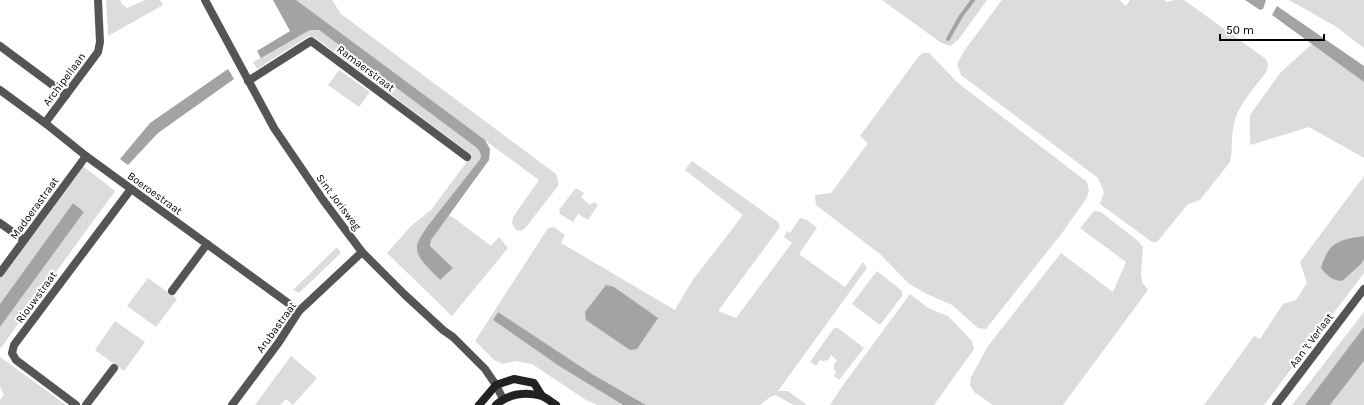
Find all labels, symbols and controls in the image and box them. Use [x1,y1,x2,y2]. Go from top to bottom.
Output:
scale bar [1220,16,1324,42]
text: 50 m [1226,23,1254,37]
street label: Ramaerstraat [334,42,397,94]
street label: Archipellaan [40,50,89,108]
street label: Boeroestraat [125,169,185,218]
street label: Sint Jorisweg [313,172,364,233]
street label: Madoerastraat [7,175,61,242]
street label: Riouwstraat [13,269,60,326]
street label: Arubastraat [254,299,299,355]
street label: Aan 't Verlaat [1287,311,1336,370]

